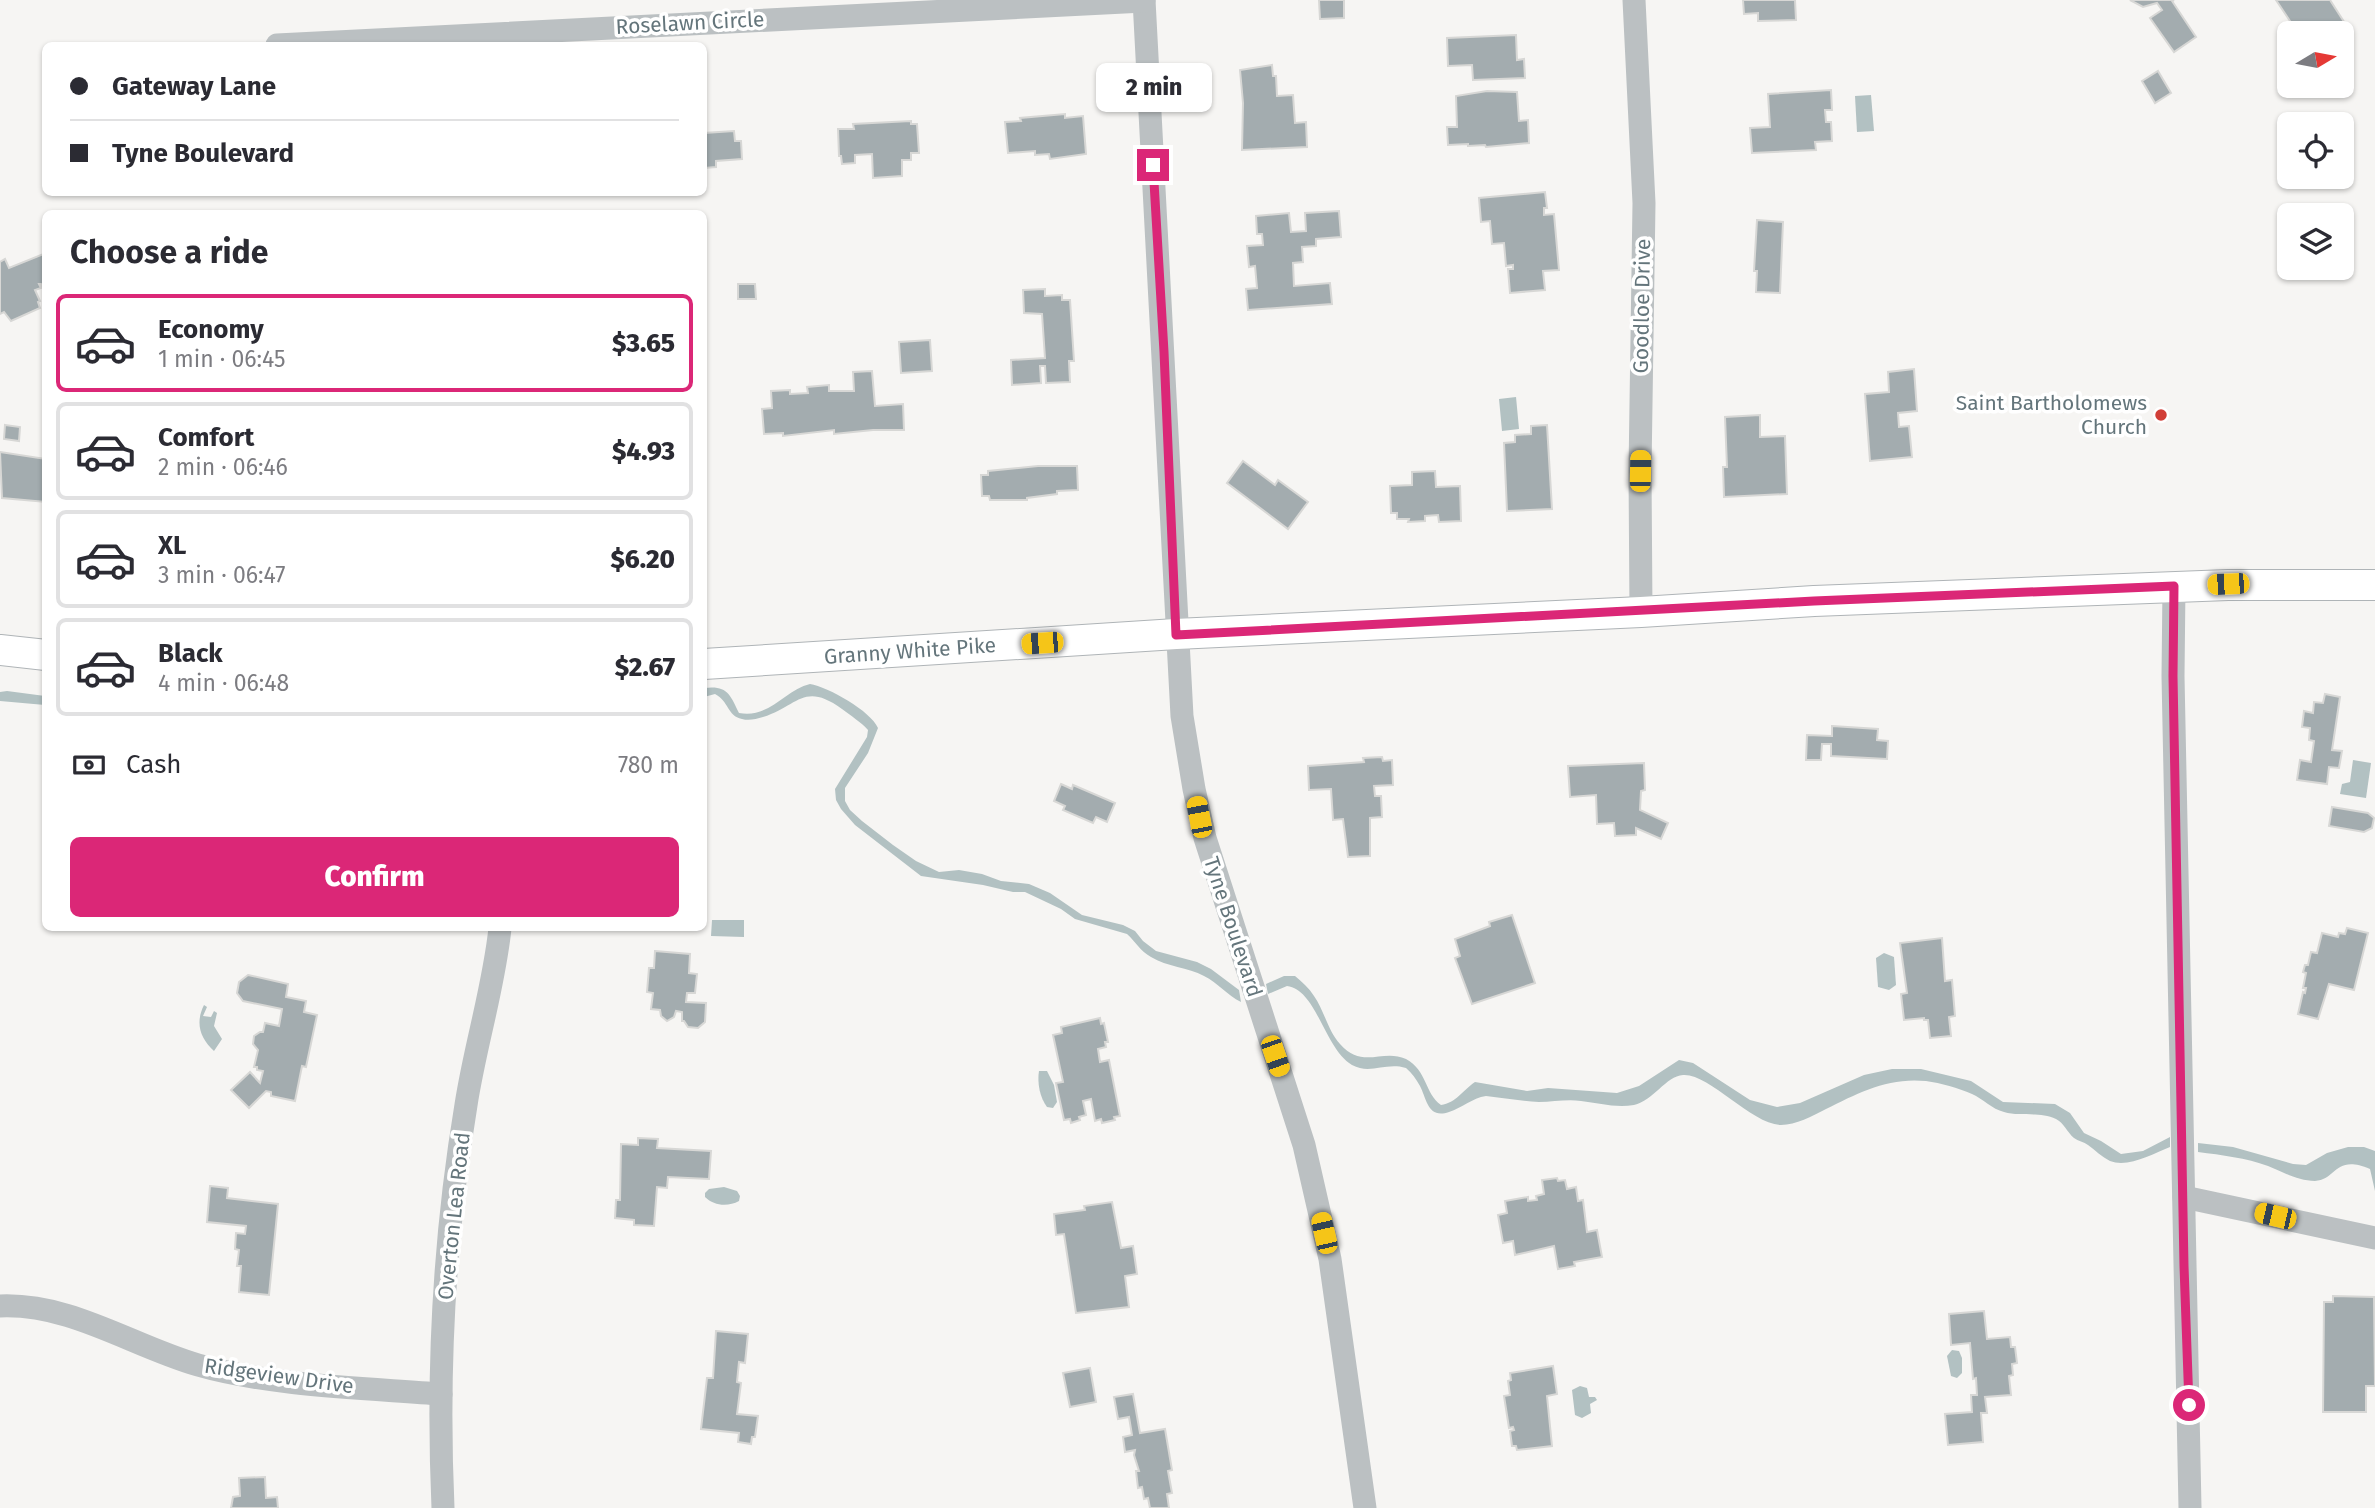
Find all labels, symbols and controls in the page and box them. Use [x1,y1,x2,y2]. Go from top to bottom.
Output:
street label: Roselawn Circle [615,6,765,40]
north arrow [2277,21,2354,98]
map controls [2277,21,2354,280]
callout: 2 min [1095,64,1211,113]
text: Gateway Lane [112,71,276,102]
text: 2 min [1126,73,1182,101]
button: locate [2277,112,2354,189]
text: Tyne Boulevard [112,138,294,169]
route end [1137,149,1169,181]
button: layers [2277,203,2354,280]
text: Choose a ride [70,233,268,271]
street label: Goodloe Drive [1628,238,1656,374]
icon: car [74,312,137,375]
text: Economy [158,314,264,345]
text: $3.65 [612,328,675,359]
text: 1 min · 06:45 [158,345,285,373]
place label: Saint Bartholomews Church [1956,390,2147,440]
marker: Saint Bartholomews Church [2153,407,2169,423]
icon: car [74,420,137,483]
text: Comfort [158,422,254,453]
text: $4.93 [612,436,675,467]
car [1630,450,1651,492]
text: 2 min · 06:46 [158,453,288,481]
icon: car [74,528,137,591]
text: XL [158,530,186,561]
text: $6.20 [610,544,675,575]
text: 3 min · 06:47 [158,561,285,589]
car [2207,573,2250,595]
car [1021,631,1064,655]
street label: Granny White Pike [823,632,997,670]
icon: car [74,636,137,699]
text: Black [158,638,223,669]
text: $2.67 [615,652,675,683]
text: 4 min · 06:48 [158,669,289,697]
icon: cash [70,746,108,784]
text: Cash [126,749,182,780]
text: 780 m [618,751,679,779]
car [1185,794,1214,840]
button: Confirm [70,837,679,917]
street label: Tyne Boulevard [1198,854,1268,1000]
car [1259,1033,1292,1079]
street label: Overton Lea Road [432,1131,476,1301]
car [2253,1201,2298,1231]
car [1310,1210,1339,1256]
street label: Ridgeview Drive [203,1353,355,1399]
route start [2173,1389,2205,1421]

